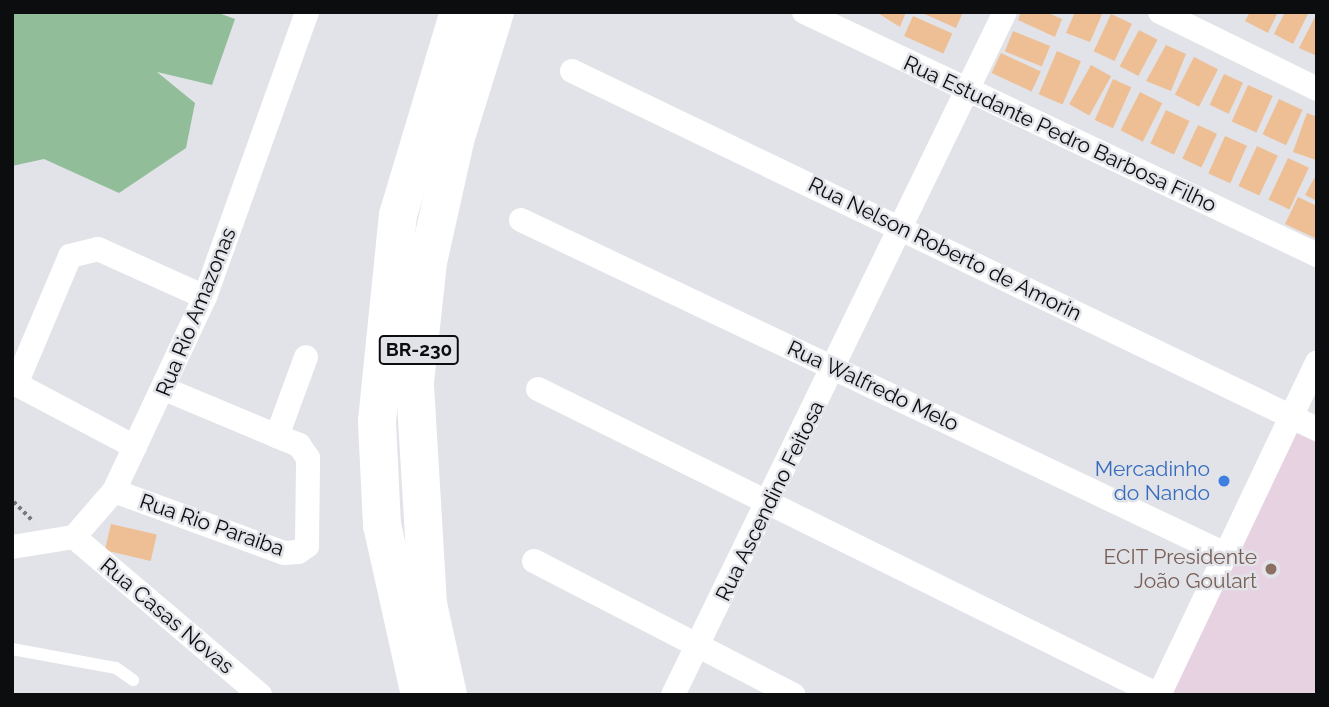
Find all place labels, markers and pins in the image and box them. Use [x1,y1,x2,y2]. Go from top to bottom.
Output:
place label: Mercadinho do Nando [1095,456,1210,506]
marker: Mercadinho do Nando [1216,473,1232,489]
place label: ECIT Presidente João Goulart [1103,544,1257,594]
marker: ECIT Presidente João Goulart [1263,561,1279,577]

